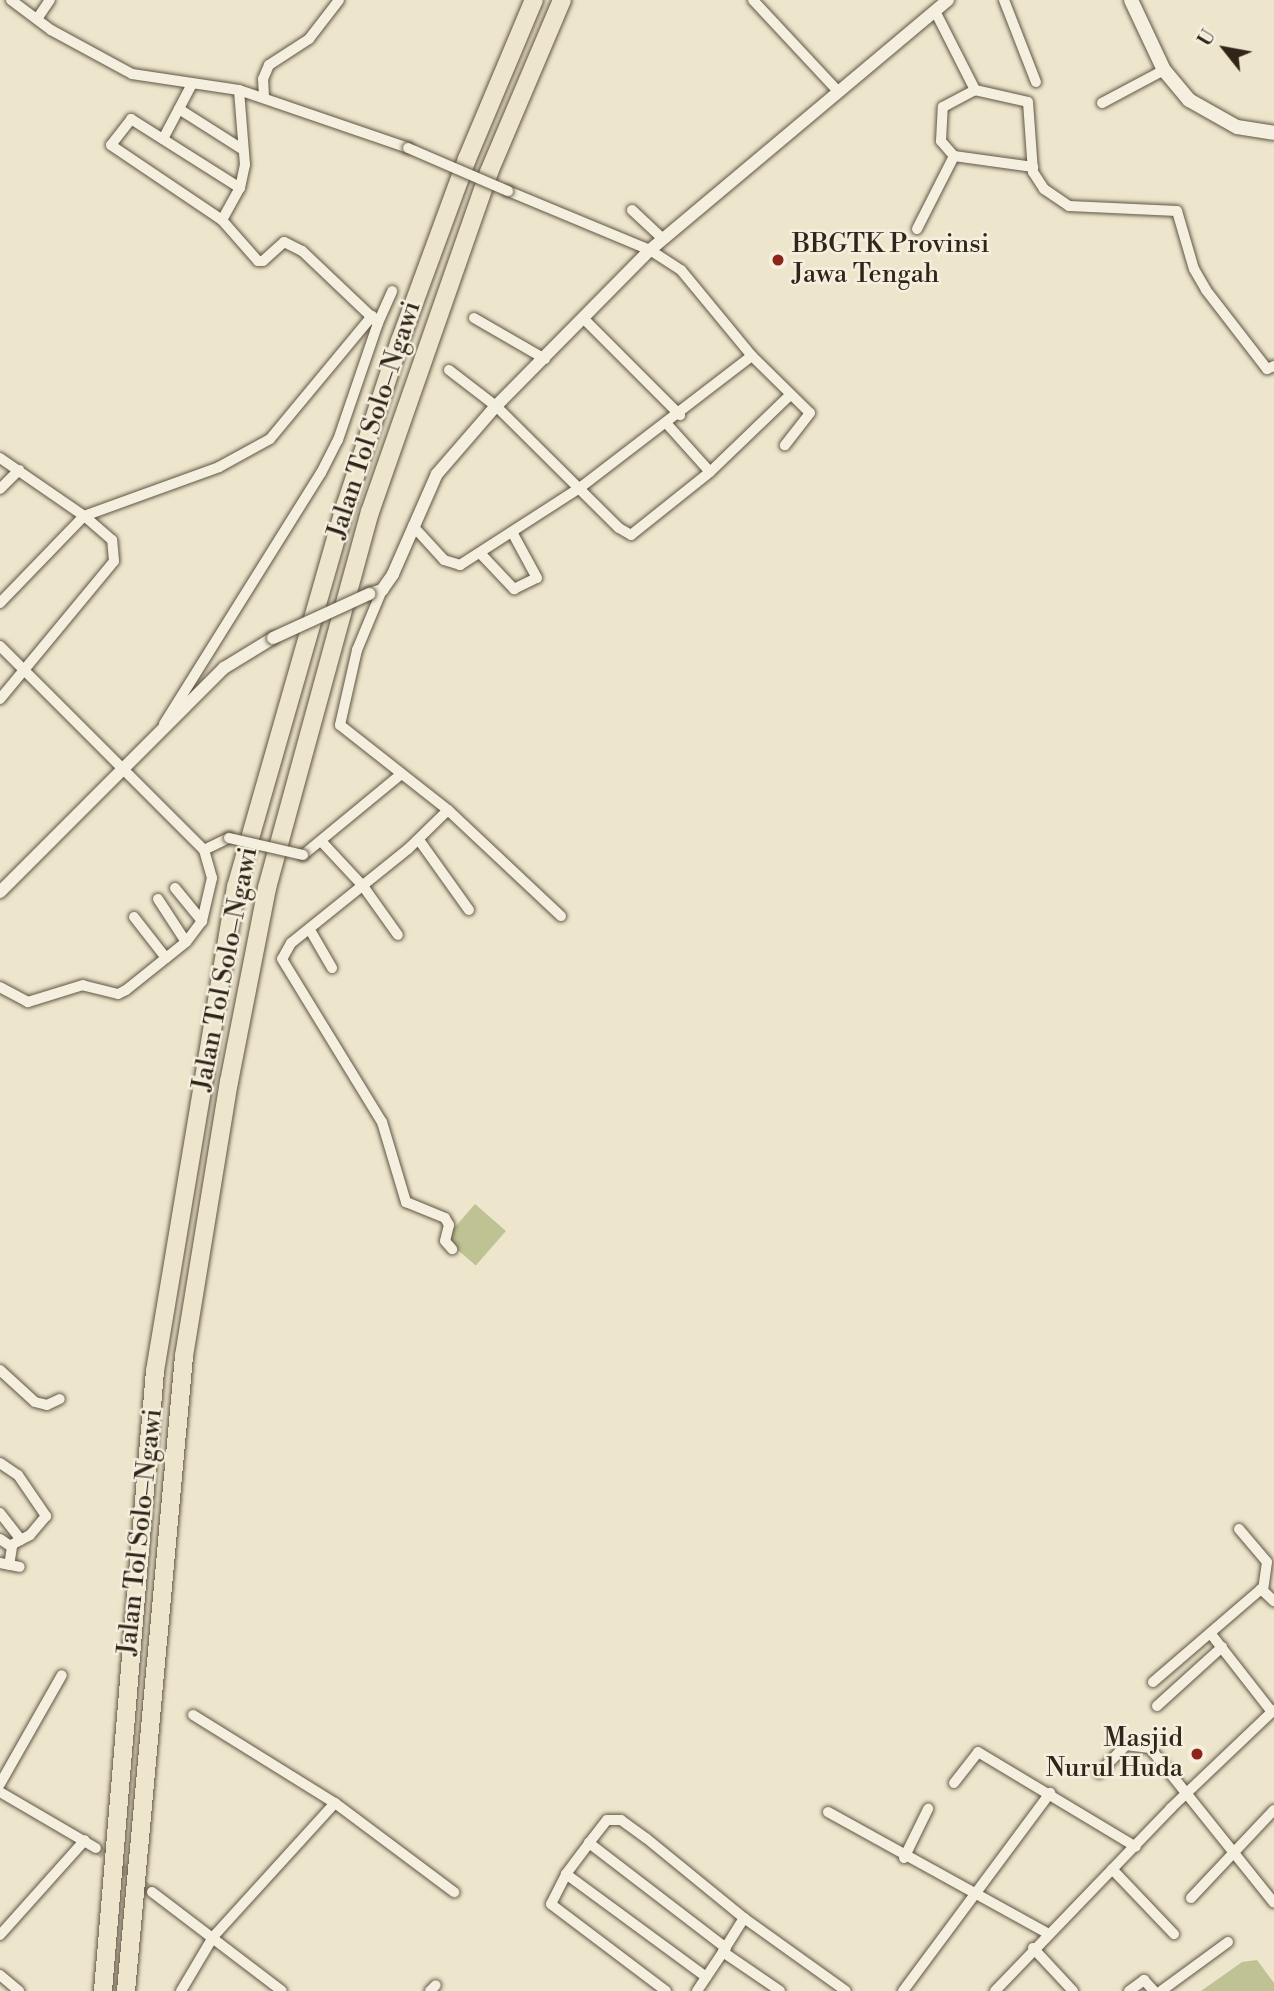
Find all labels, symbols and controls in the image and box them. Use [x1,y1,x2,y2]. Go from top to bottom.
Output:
north arrow [1190,14,1260,84]
text: U [1193,26,1221,51]
place label: BBGTK Provinsi Jawa Tengah [792,229,989,290]
marker: BBGTK Provinsi Jawa Tengah [770,252,786,268]
street label: Jalan Tol Solo–Ngawi [322,297,428,543]
street label: Jalan Tol Solo–Ngawi [187,844,265,1094]
street label: Jalan Tol Solo–Ngawi [113,1407,169,1657]
place label: Masjid Nurul Huda [1046,1723,1183,1784]
marker: Masjid Nurul Huda [1189,1746,1205,1762]

